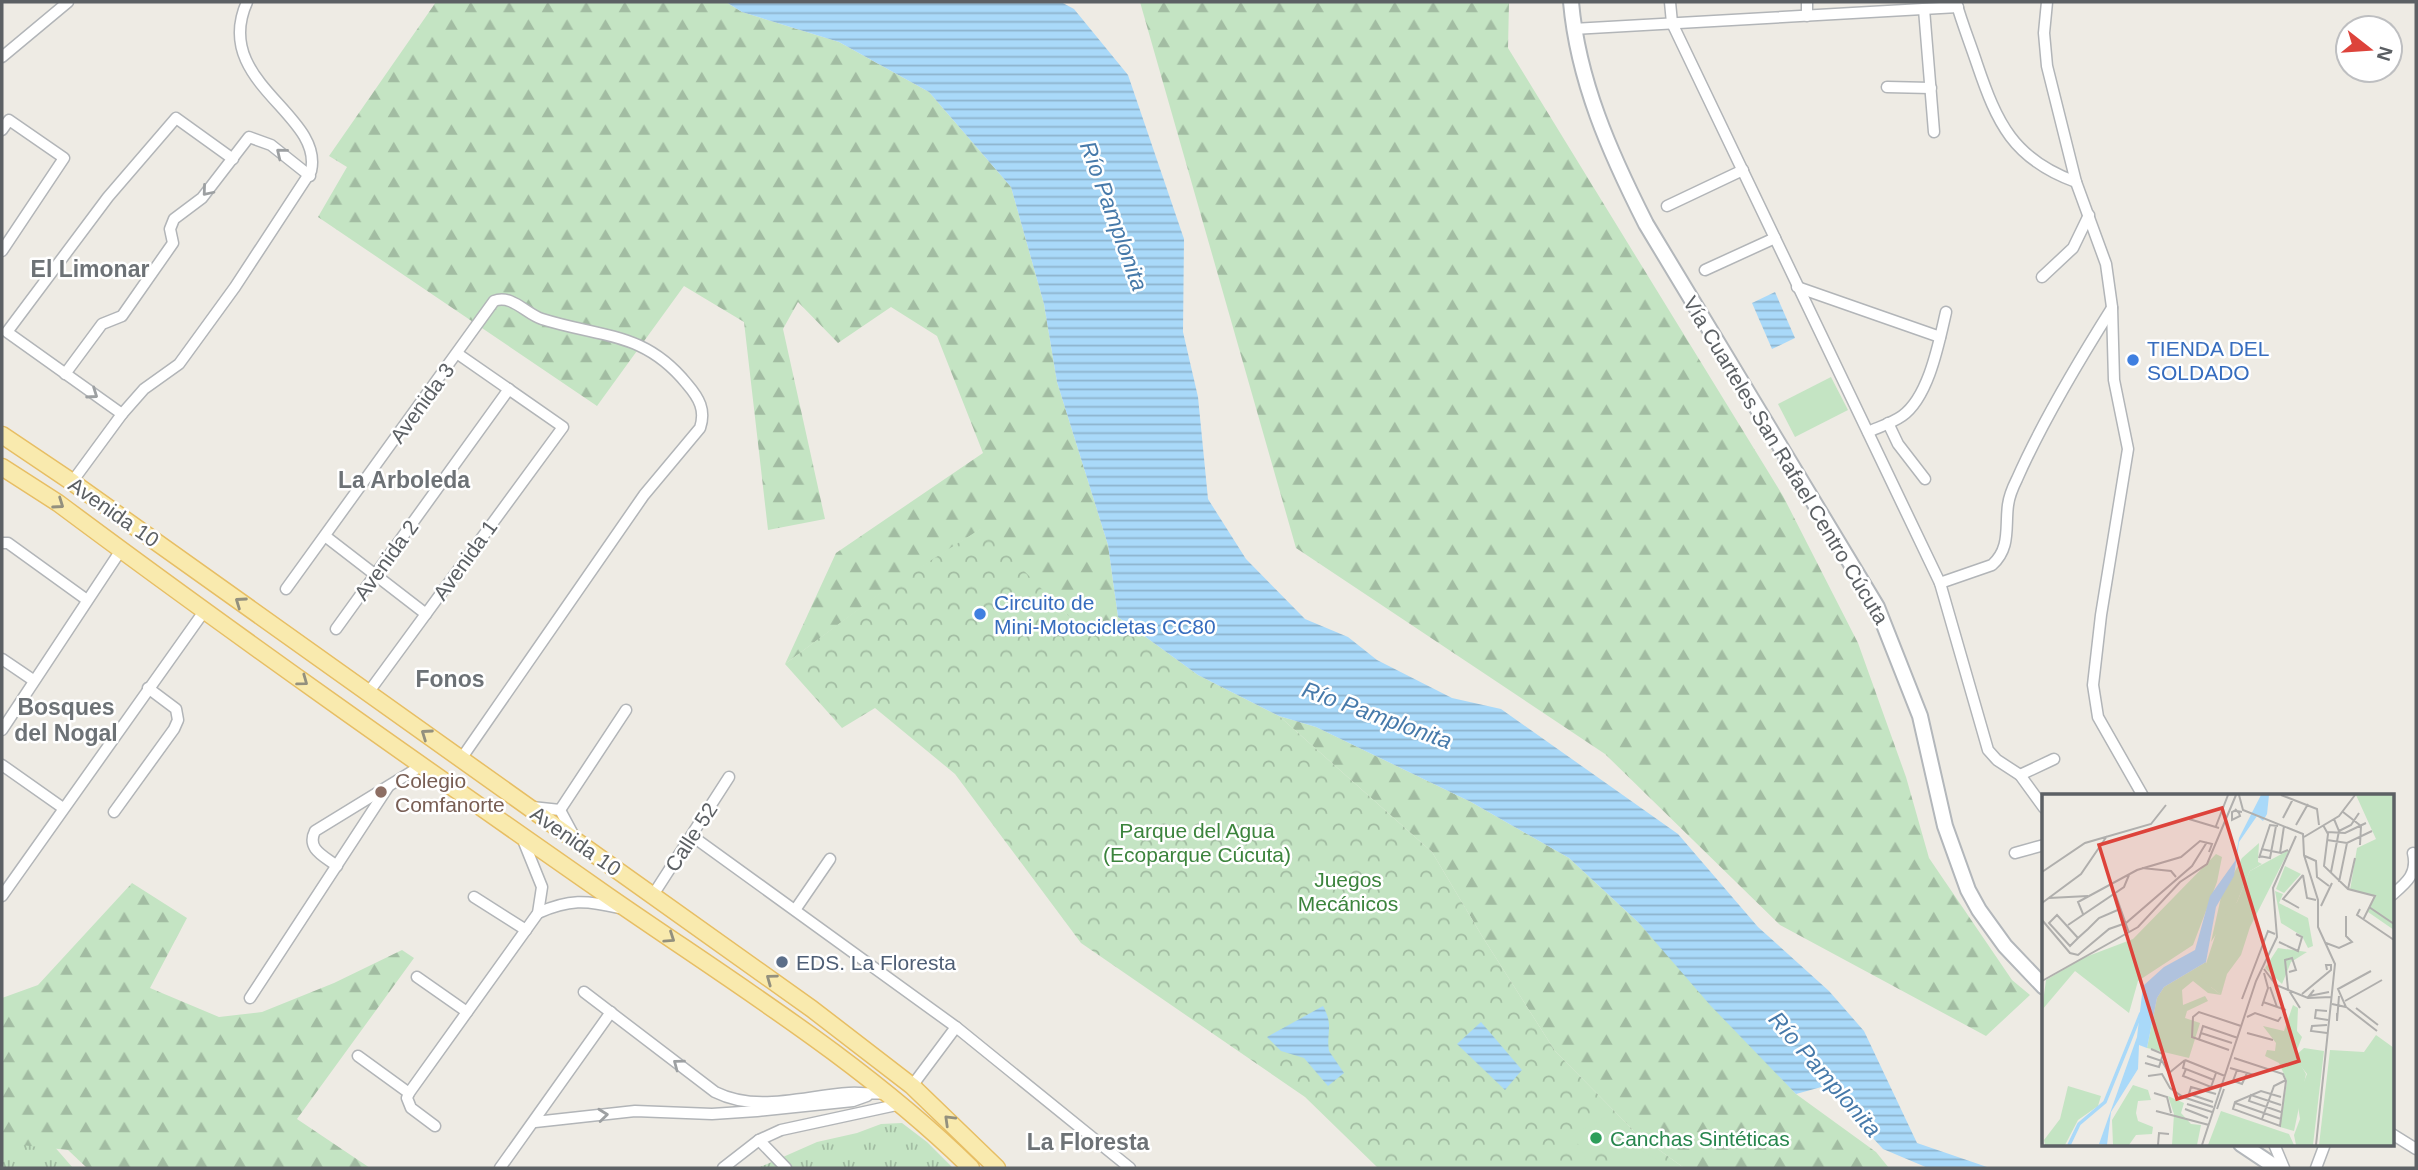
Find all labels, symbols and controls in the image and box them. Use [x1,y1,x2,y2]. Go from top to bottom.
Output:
north arrow [2334,14,2404,84]
text: N [2373,44,2397,63]
water label: Río Pamplonita [1075,138,1153,294]
one-way arrow [277,149,290,161]
one-way arrow [203,184,216,196]
district label: El Limonar [31,256,149,282]
street label: Vía Cuarteles San Rafael Centro Cúcuta [1679,292,1893,628]
place label: TIENDA DEL SOLDADO [2147,337,2270,384]
marker: TIENDA DEL SOLDADO [2125,352,2141,368]
street label: Avenida 3 [385,359,459,447]
one-way arrow [86,386,99,399]
district label: La Arboleda [338,467,470,493]
street label: Avenida 10 [65,473,163,551]
one-way arrow [51,496,64,508]
street label: Avenida 2 [349,516,423,604]
street label: Avenida 1 [428,516,502,604]
place label: Circuito de Mini-Motocicletas CC80 [994,591,1216,638]
one-way arrow [235,598,248,610]
marker: Circuito de Mini-Motocicletas CC80 [972,606,988,622]
district label: Fonos [416,666,485,692]
one-way arrow [295,672,308,685]
water label: Río Pamplonita [1299,676,1455,754]
district label: Bosques del Nogal [14,694,118,746]
one-way arrow [421,730,433,742]
place label: Colegio Comfanorte [395,769,505,816]
marker: Colegio Comfanorte [373,784,389,800]
inset map [2042,794,2394,1146]
street label: Calle 52 [660,798,722,876]
street label: Avenida 10 [527,802,625,880]
park label: Parque del Agua (Ecoparque Cúcuta) [1103,819,1291,866]
park label: Juegos Mecánicos [1298,868,1398,915]
one-way arrow [662,929,675,942]
place label: EDS. La Floresta [796,951,956,974]
marker: EDS. La Floresta [774,954,790,970]
one-way arrow [766,975,779,987]
water label: Río Pamplonita [1764,1006,1886,1142]
one-way arrow [674,1059,686,1072]
one-way arrow [597,1108,608,1123]
one-way arrow [944,1116,957,1129]
place label: Canchas Sintéticas [1610,1127,1790,1150]
district label: La Floresta [1027,1129,1150,1155]
marker: Canchas Sintéticas [1588,1130,1604,1146]

